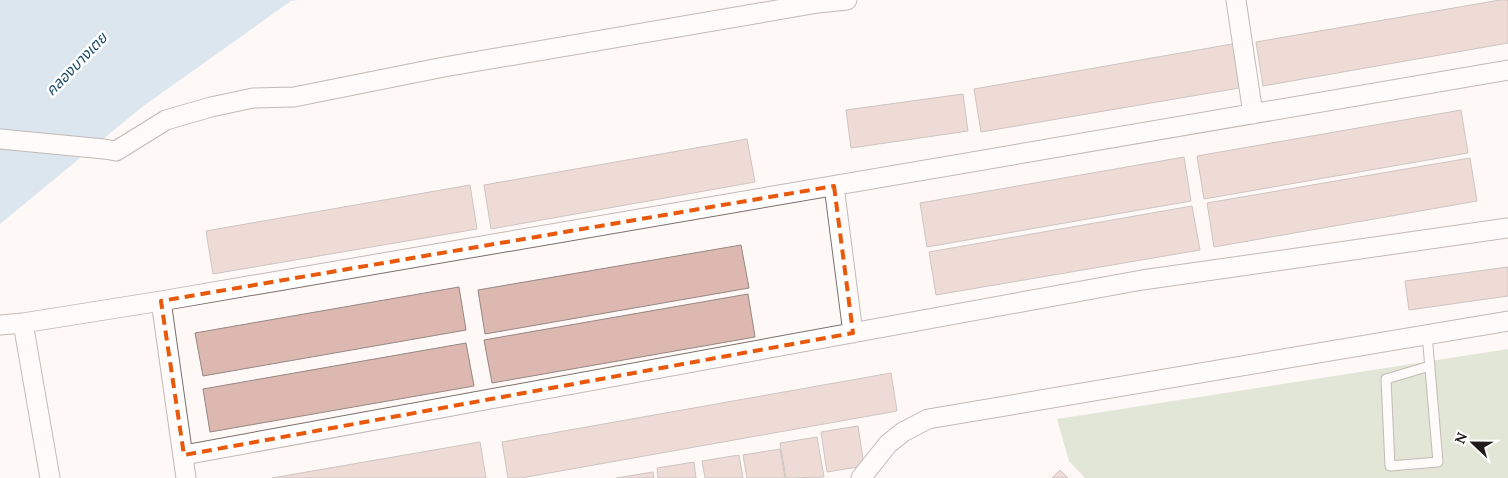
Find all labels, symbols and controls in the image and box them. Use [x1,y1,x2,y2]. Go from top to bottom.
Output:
water label: คลองบางเตย [41,28,112,100]
north arrow [1448,418,1498,468]
text: N [1451,430,1471,447]

